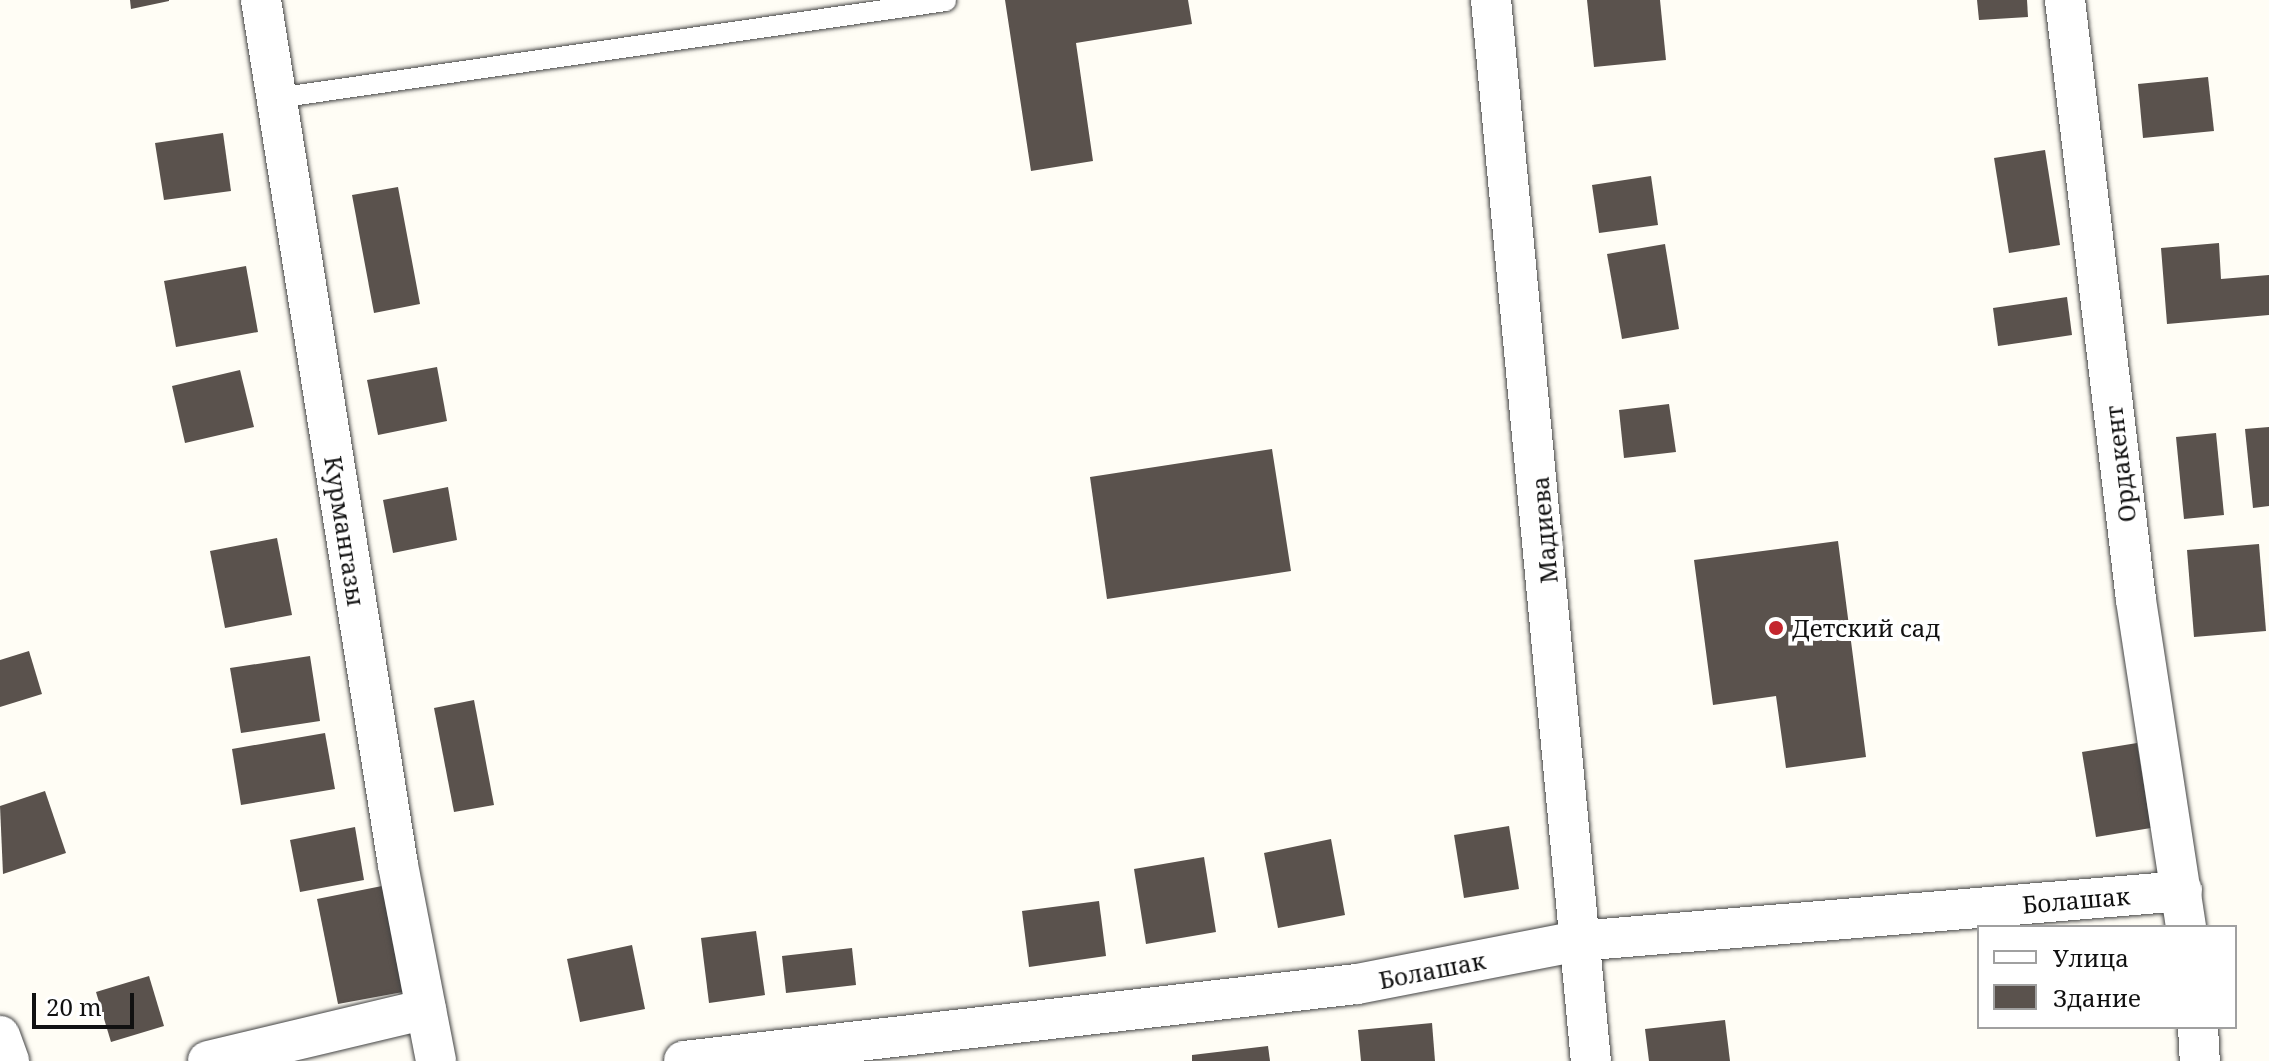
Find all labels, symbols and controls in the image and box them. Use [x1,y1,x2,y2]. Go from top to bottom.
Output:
street label: Ордакент [2099,404,2141,524]
street label: Курмангазы [319,454,371,608]
street label: Мадиева [1525,475,1563,585]
place label: Детский сад [1792,614,1940,642]
marker: Детский сад [1767,619,1785,637]
street label: Болашак [2021,881,2131,919]
legend [1977,925,2237,1029]
text: Улица [2053,941,2129,974]
street label: Болашак [1376,946,1488,994]
scale bar [36,977,138,1027]
text: Здание [2053,981,2141,1014]
text: 20 m [46,990,102,1023]

